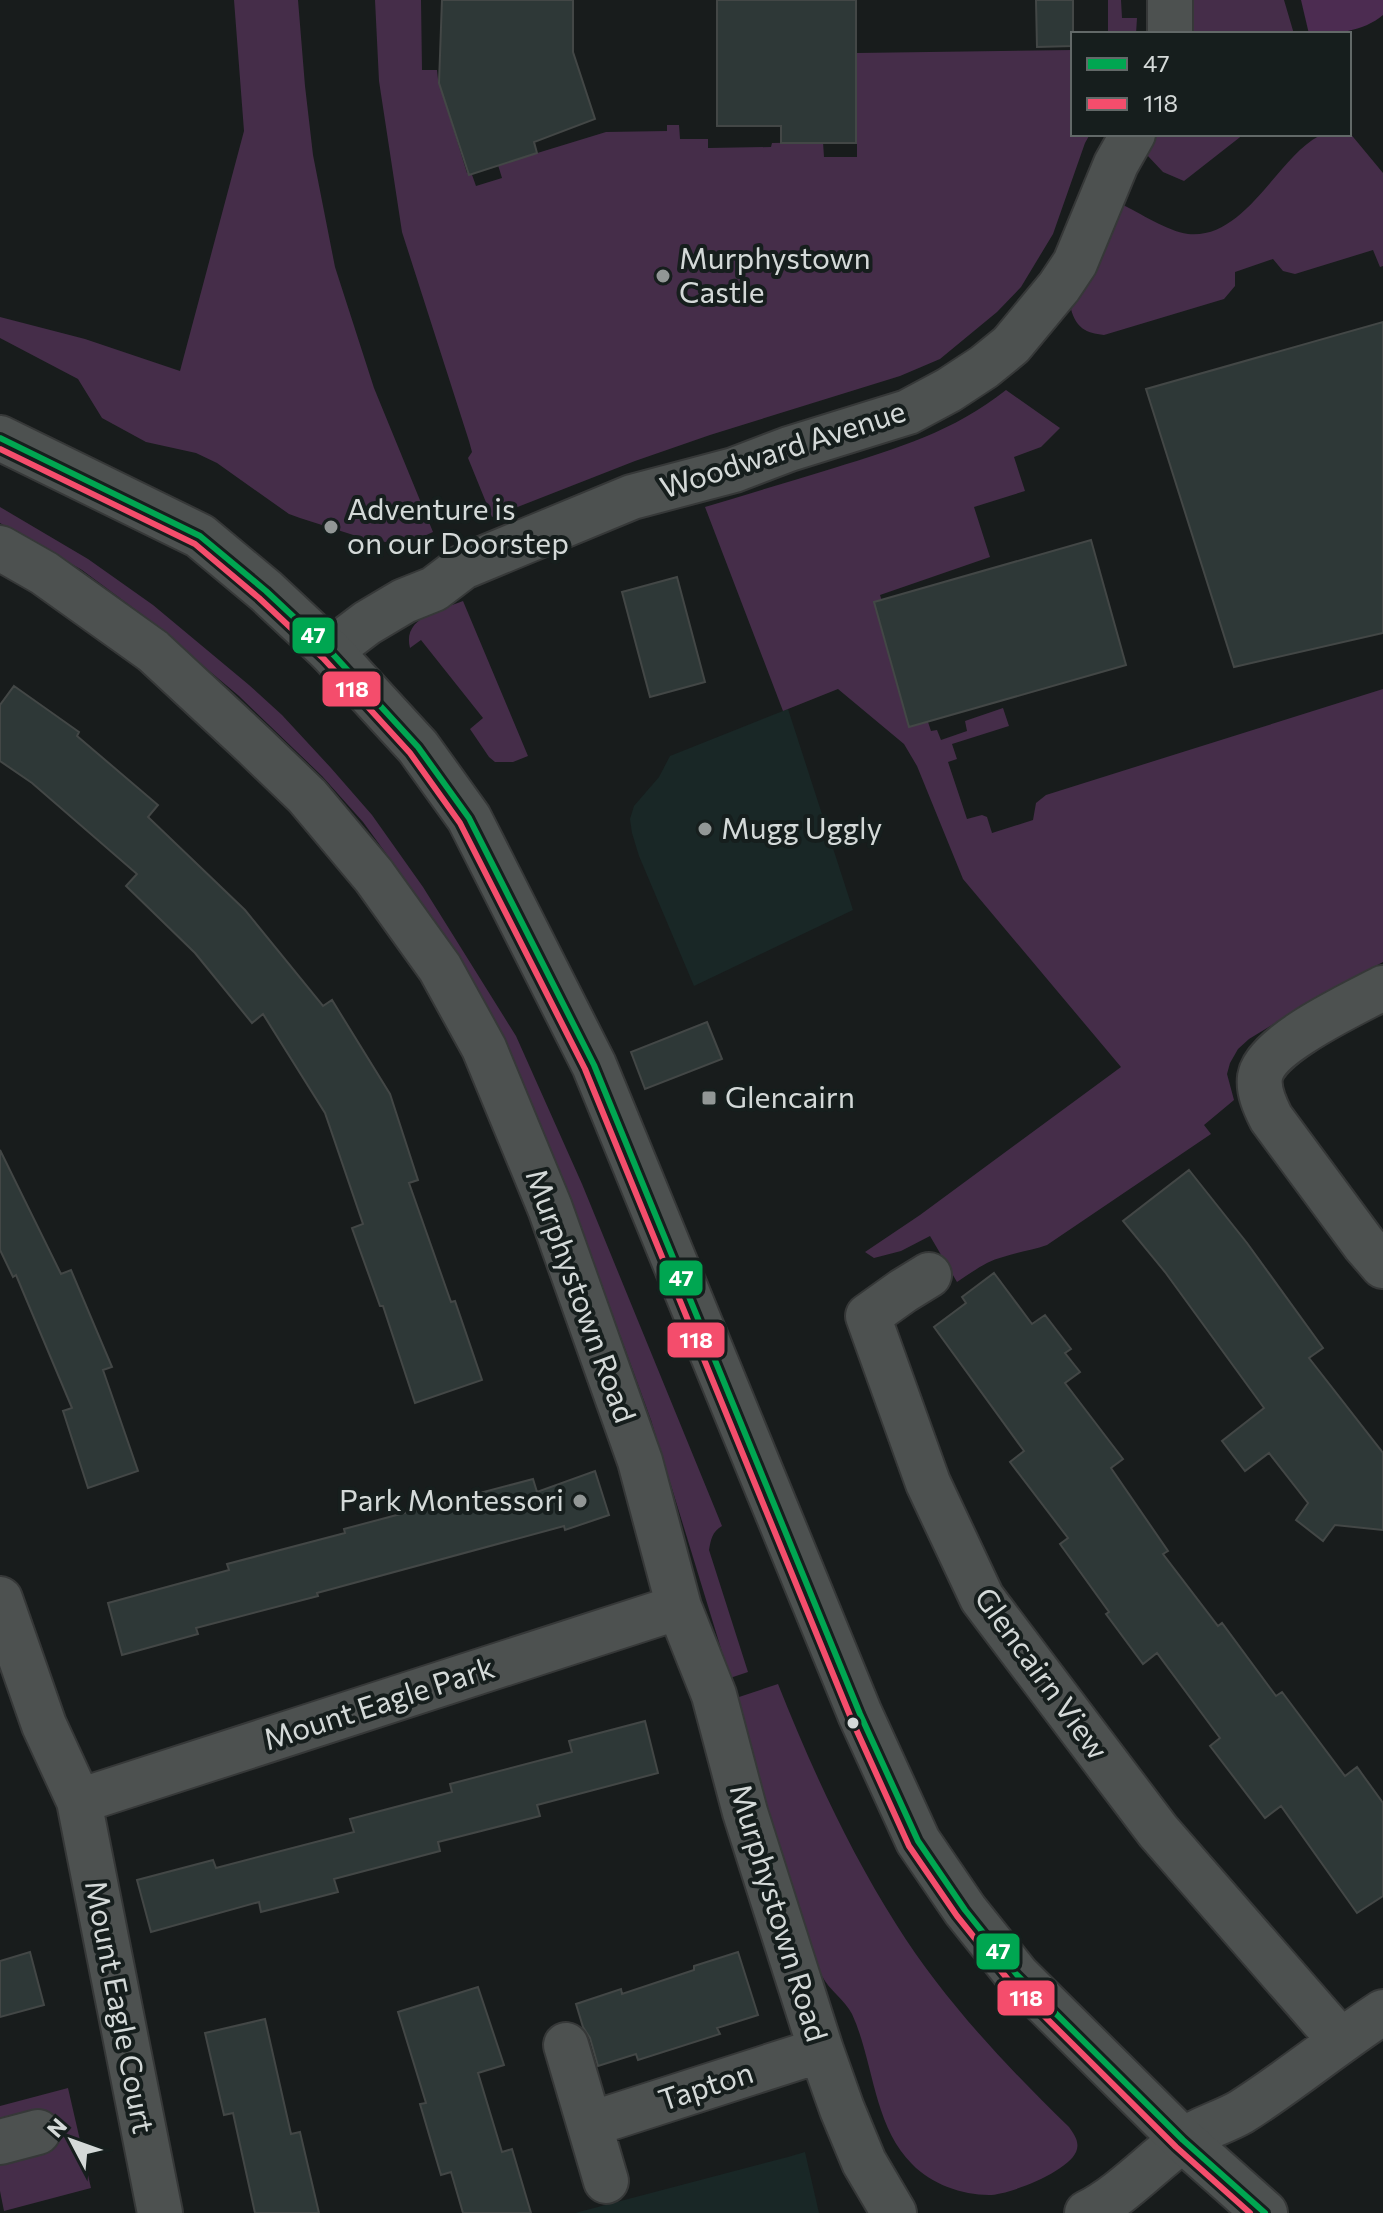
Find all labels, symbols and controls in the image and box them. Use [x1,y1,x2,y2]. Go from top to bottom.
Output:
legend [1071,32,1351,136]
text: 47 [1143,48,1170,77]
text: 118 [1143,88,1178,117]
place label: Murphystown Castle [679,238,871,309]
marker: Murphystown Castle [654,267,672,285]
street label: Woodward Avenue [655,391,910,505]
place label: Adventure is on our Doorstep [347,489,569,560]
marker: Adventure is on our Doorstep [322,518,340,536]
line badge: 47 [291,616,336,655]
text: 47 [300,621,326,648]
line badge: 118 [321,670,382,708]
text: 118 [335,675,369,702]
place label: Mugg Uggly [721,808,882,845]
marker: Mugg Uggly [696,820,714,838]
place label: Glencairn [725,1077,855,1114]
marker: Glencairn [700,1089,718,1107]
street label: Murphystown Road [519,1163,645,1427]
line badge: 47 [658,1259,704,1297]
text: 47 [668,1264,694,1291]
line badge: 118 [666,1321,726,1359]
text: 118 [679,1326,713,1353]
place label: Park Montessori [339,1480,564,1517]
marker: Park Montessori [571,1492,589,1510]
street label: Glencairn View [968,1579,1118,1766]
street label: Mount Eagle Park [258,1647,498,1756]
unlabelled marker [845,1715,861,1731]
street label: Murphystown Road [724,1779,837,2046]
street label: Mount Eagle Court [79,1877,164,2136]
line badge: 47 [975,1932,1021,1971]
text: 47 [985,1937,1011,1964]
line badge: 118 [996,1979,1056,2017]
text: 118 [1009,1984,1043,2011]
street label: Tapton [653,2052,757,2117]
north arrow [32,2101,112,2181]
text: N [41,2112,72,2143]

